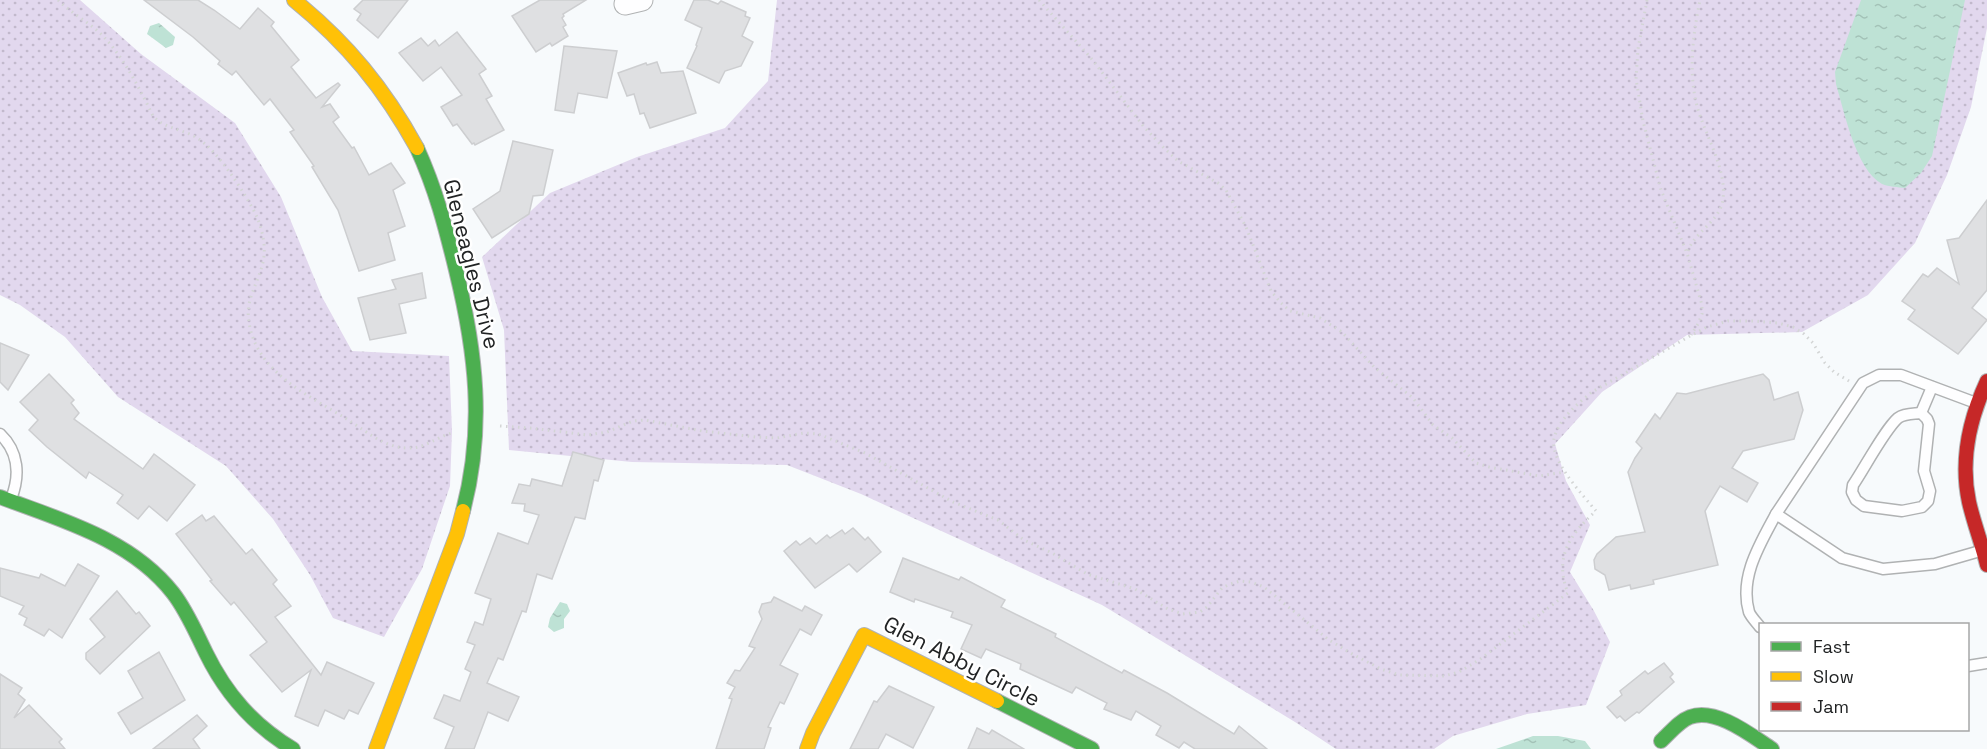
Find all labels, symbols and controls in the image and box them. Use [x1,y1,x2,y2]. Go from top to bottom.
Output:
street label: Gleneagles Drive [437,176,507,352]
street label: Glen Abby Circle [879,609,1045,713]
legend [1759,623,1969,731]
text: Fast [1813,635,1850,658]
text: Slow [1813,665,1854,688]
text: Jam [1813,695,1849,718]

